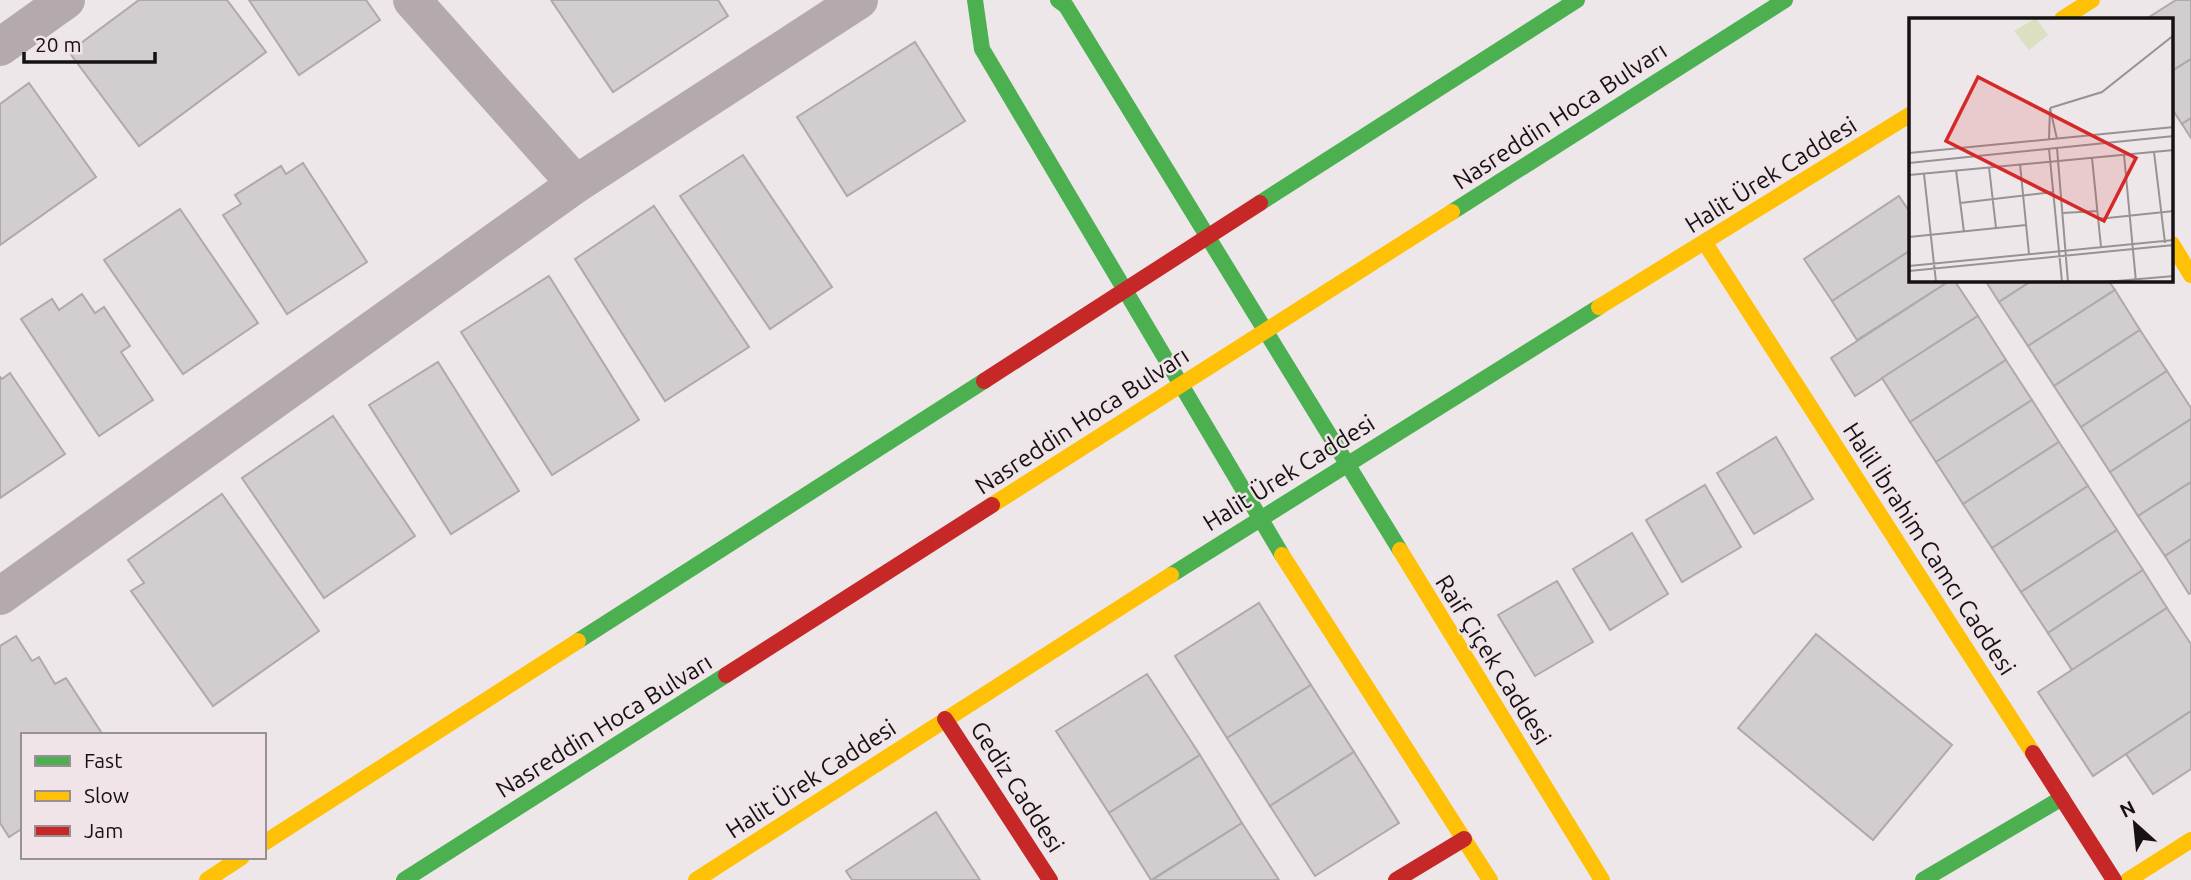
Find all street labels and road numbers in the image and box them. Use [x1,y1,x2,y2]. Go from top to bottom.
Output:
street label: Nasreddin Hoca Bulvarı [1448,36,1672,195]
street label: Halit Ürek Caddesi [1680,111,1861,238]
street label: Nasreddin Hoca Bulvarı [970,341,1194,500]
street label: Halit Ürek Caddesi [1198,409,1379,536]
street label: Halil İbrahim Camcı Caddesi [1838,418,2021,680]
street label: Raif Çiçek Caddesi [1430,570,1557,750]
street label: Nasreddin Hoca Bulvarı [491,648,717,803]
street label: Halit Ürek Caddesi [721,714,901,844]
street label: Gediz Caddesi [965,716,1070,857]

